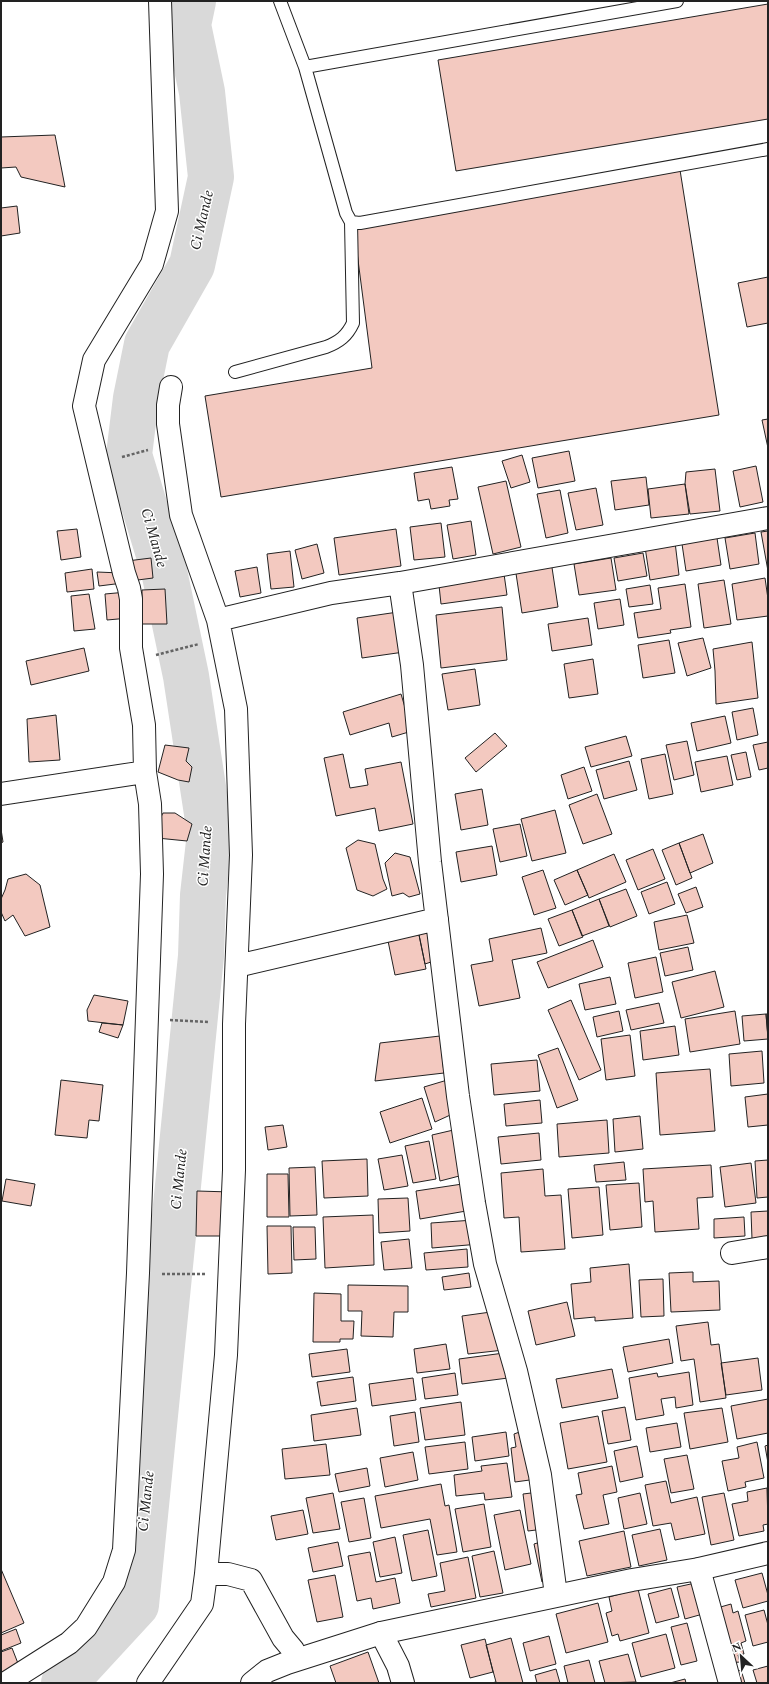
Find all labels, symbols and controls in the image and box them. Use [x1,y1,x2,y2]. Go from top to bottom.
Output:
water label: Ci Mande [184,187,220,252]
water label: Ci Mande [135,505,174,571]
water label: Ci Mande [191,824,219,887]
water label: Ci Mande [164,1147,194,1211]
water label: Ci Mande [131,1469,161,1533]
north arrow [721,1636,761,1676]
text: N [729,1638,745,1657]

